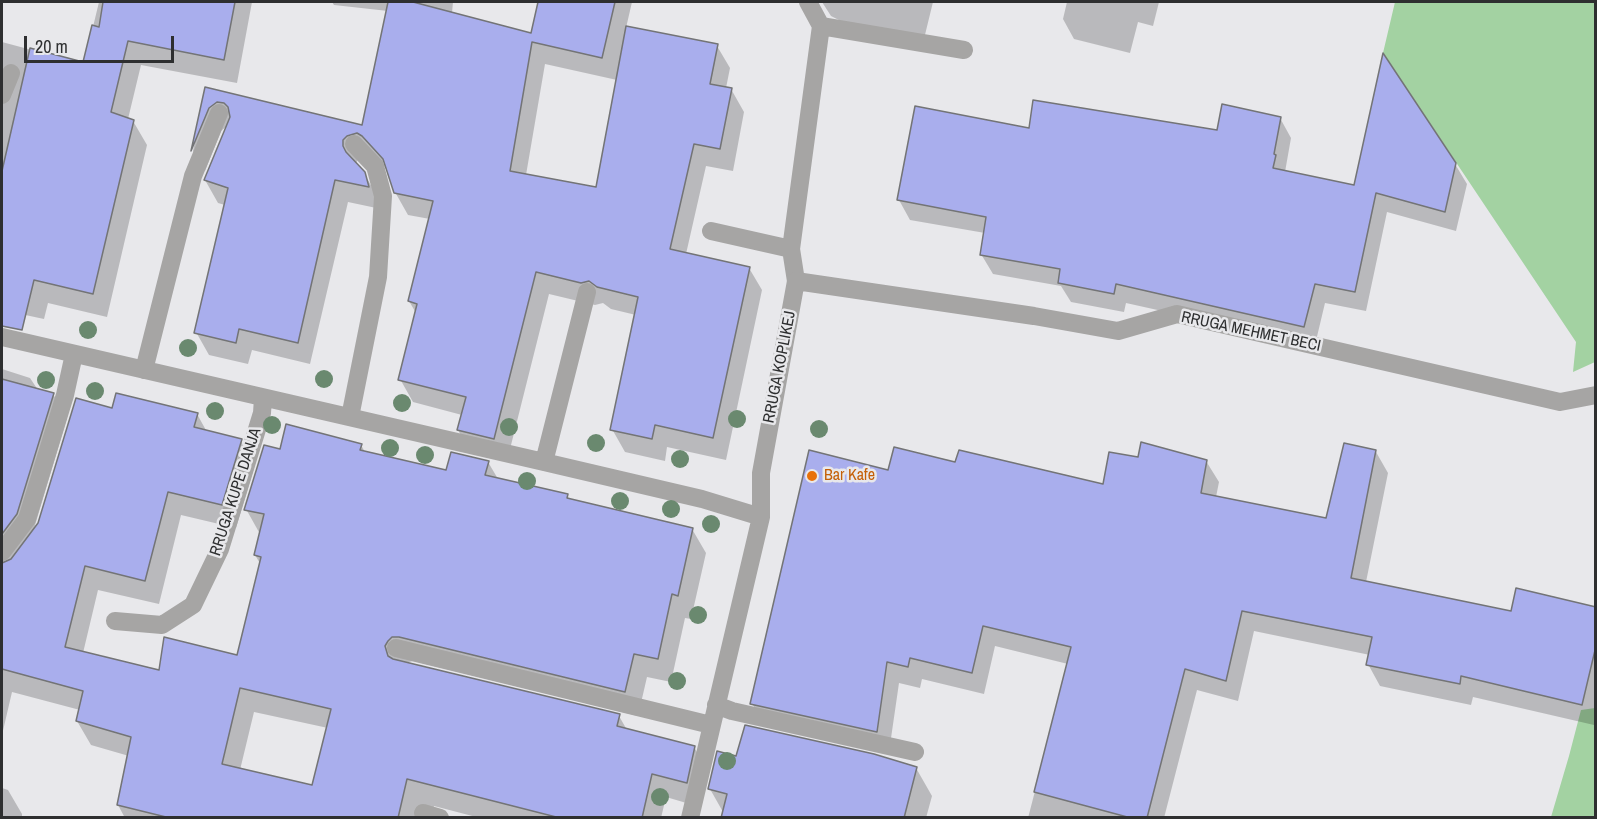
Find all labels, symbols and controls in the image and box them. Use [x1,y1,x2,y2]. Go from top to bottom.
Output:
scale bar [27,24,177,62]
text: 20 m [35,34,68,59]
street label: RRUGA MEHMET BECI [1179,308,1323,356]
street label: RRUGA KOPLIKEJ [760,309,800,425]
street label: RRUGA KUPE DANJA [206,426,266,558]
place label: Bar Kafe [824,466,875,486]
marker: Bar Kafe [805,469,819,483]

